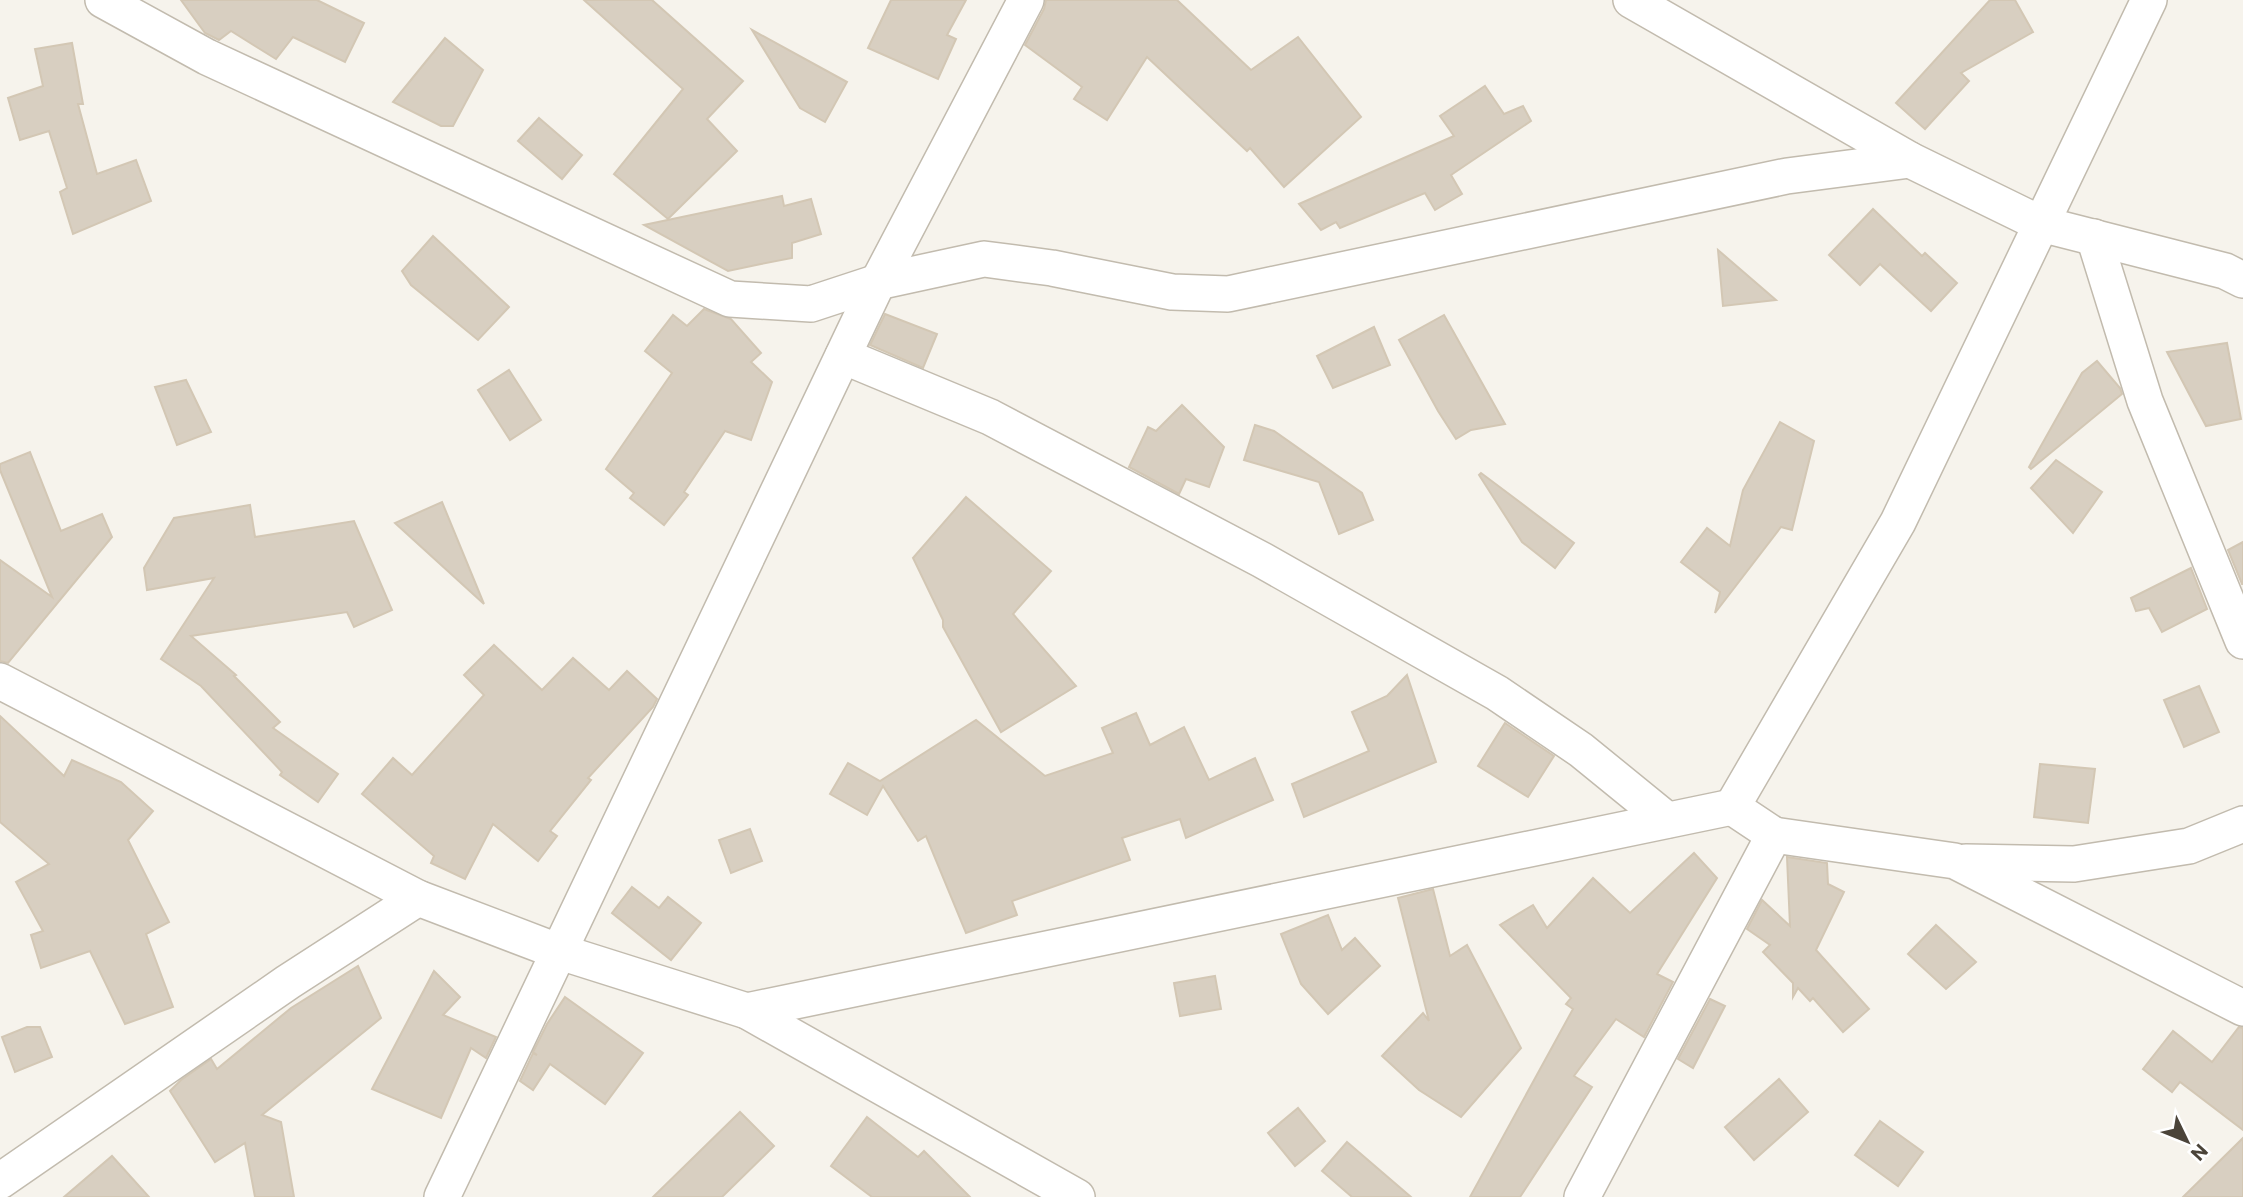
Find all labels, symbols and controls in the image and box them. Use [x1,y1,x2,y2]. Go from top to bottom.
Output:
north arrow [2152,1106,2222,1176]
text: N [2187,1140,2213,1166]

